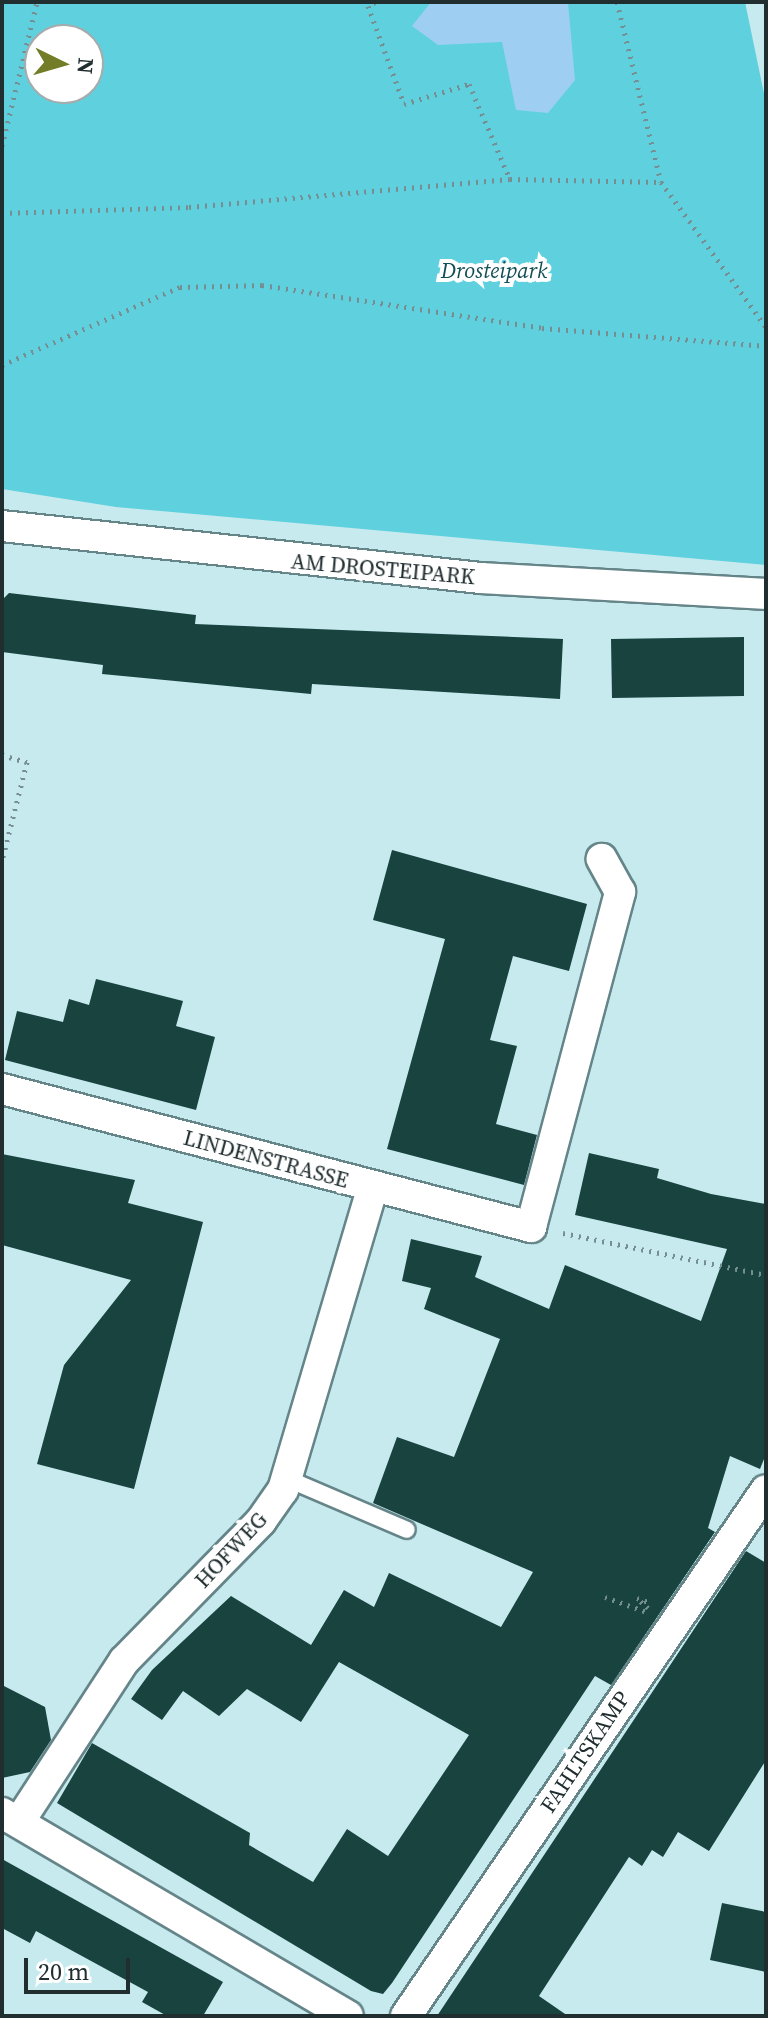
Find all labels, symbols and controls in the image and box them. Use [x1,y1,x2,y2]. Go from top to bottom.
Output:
north arrow [24,24,104,104]
text: N [70,57,102,75]
park label: Drosteipark [441,258,547,284]
street label: AM DROSTEIPARK [290,548,476,590]
street label: LINDENSTRASSE [181,1124,351,1194]
street label: HOFWEG [189,1507,273,1593]
street label: FAHLTSKAMP [535,1686,635,1818]
scale bar [28,1942,134,1992]
text: 20 m [38,1955,89,1988]

